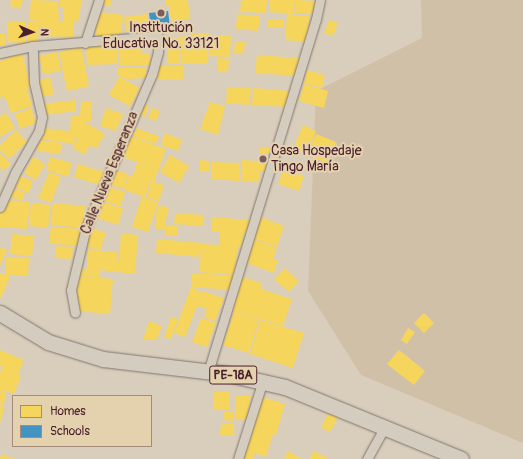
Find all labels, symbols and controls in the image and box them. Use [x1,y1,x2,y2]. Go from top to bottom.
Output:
marker: Institución Educativa No. 33121 [156,8,166,18]
north arrow [12,12,52,52]
place label: Institución Educativa No. 33121 [103,20,219,52]
text: N [38,28,51,36]
street label: Calle Nueva Esperanza [78,109,142,237]
place label: Casa Hospedaje Tingo María [271,143,362,176]
marker: Casa Hospedaje Tingo María [258,154,268,164]
road number: PE-18A [209,364,257,386]
legend [12,395,152,447]
text: Homes [50,404,86,419]
text: Schools [50,424,90,439]

